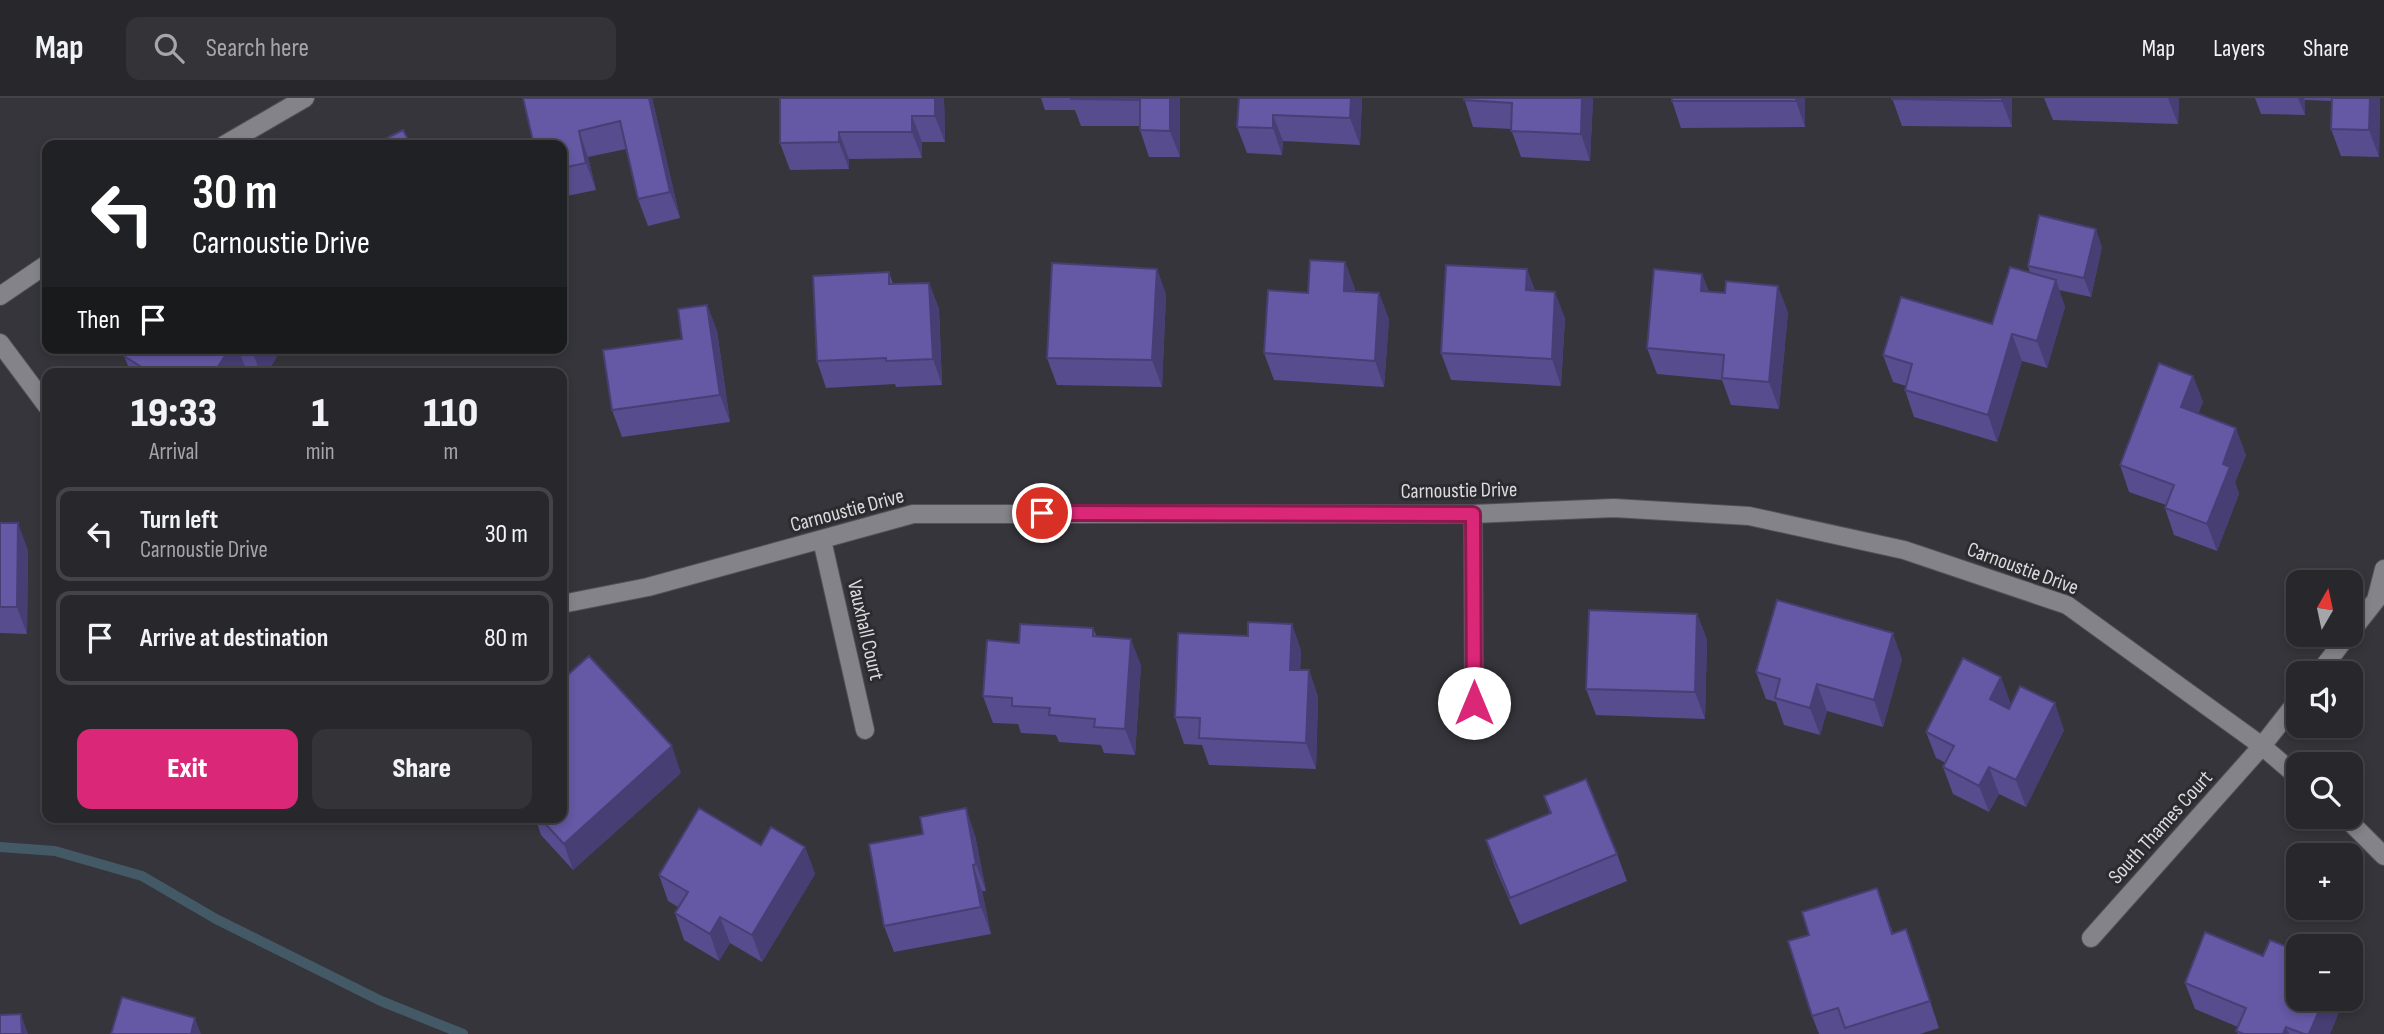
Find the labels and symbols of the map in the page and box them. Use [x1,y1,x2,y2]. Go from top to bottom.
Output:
street label: Carnoustie Drive [1400,477,1518,504]
street label: Carnoustie Drive [788,483,907,538]
pin [1012,483,1072,543]
street label: Carnoustie Drive [1964,537,2082,600]
north arrow [2286,570,2362,648]
street label: Vauxhall Court [842,578,889,683]
position arrow [1437,666,1511,740]
street label: South Thames Court [2103,766,2218,889]

